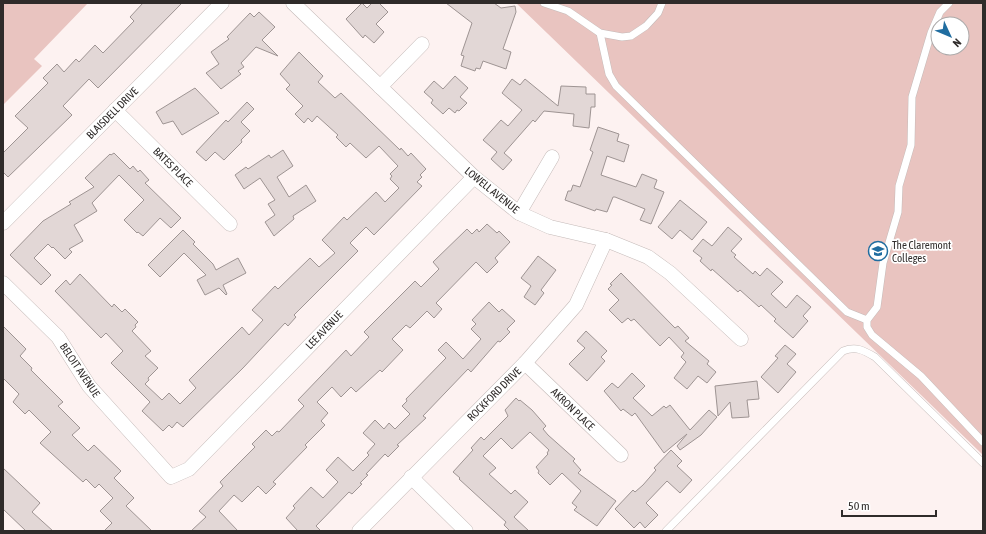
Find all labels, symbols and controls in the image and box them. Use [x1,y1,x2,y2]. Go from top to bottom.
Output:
north arrow [930,16,970,56]
text: N [951,36,964,49]
street label: BLAISDELL DRIVE [84,85,140,141]
street label: BATES PLACE [151,145,195,189]
street label: LOWELL AVENUE [463,165,522,216]
place label: The Claremont Colleges [892,239,951,264]
school or university icon: The Claremont Colleges [867,240,889,262]
street label: LEE AVENUE [303,308,345,351]
street label: BELOIT AVENUE [58,341,103,399]
street label: ROCKFORD DRIVE [465,365,523,423]
street label: AKRON PLACE [549,385,597,433]
scale bar [842,492,936,518]
text: 50 m [848,499,870,513]

